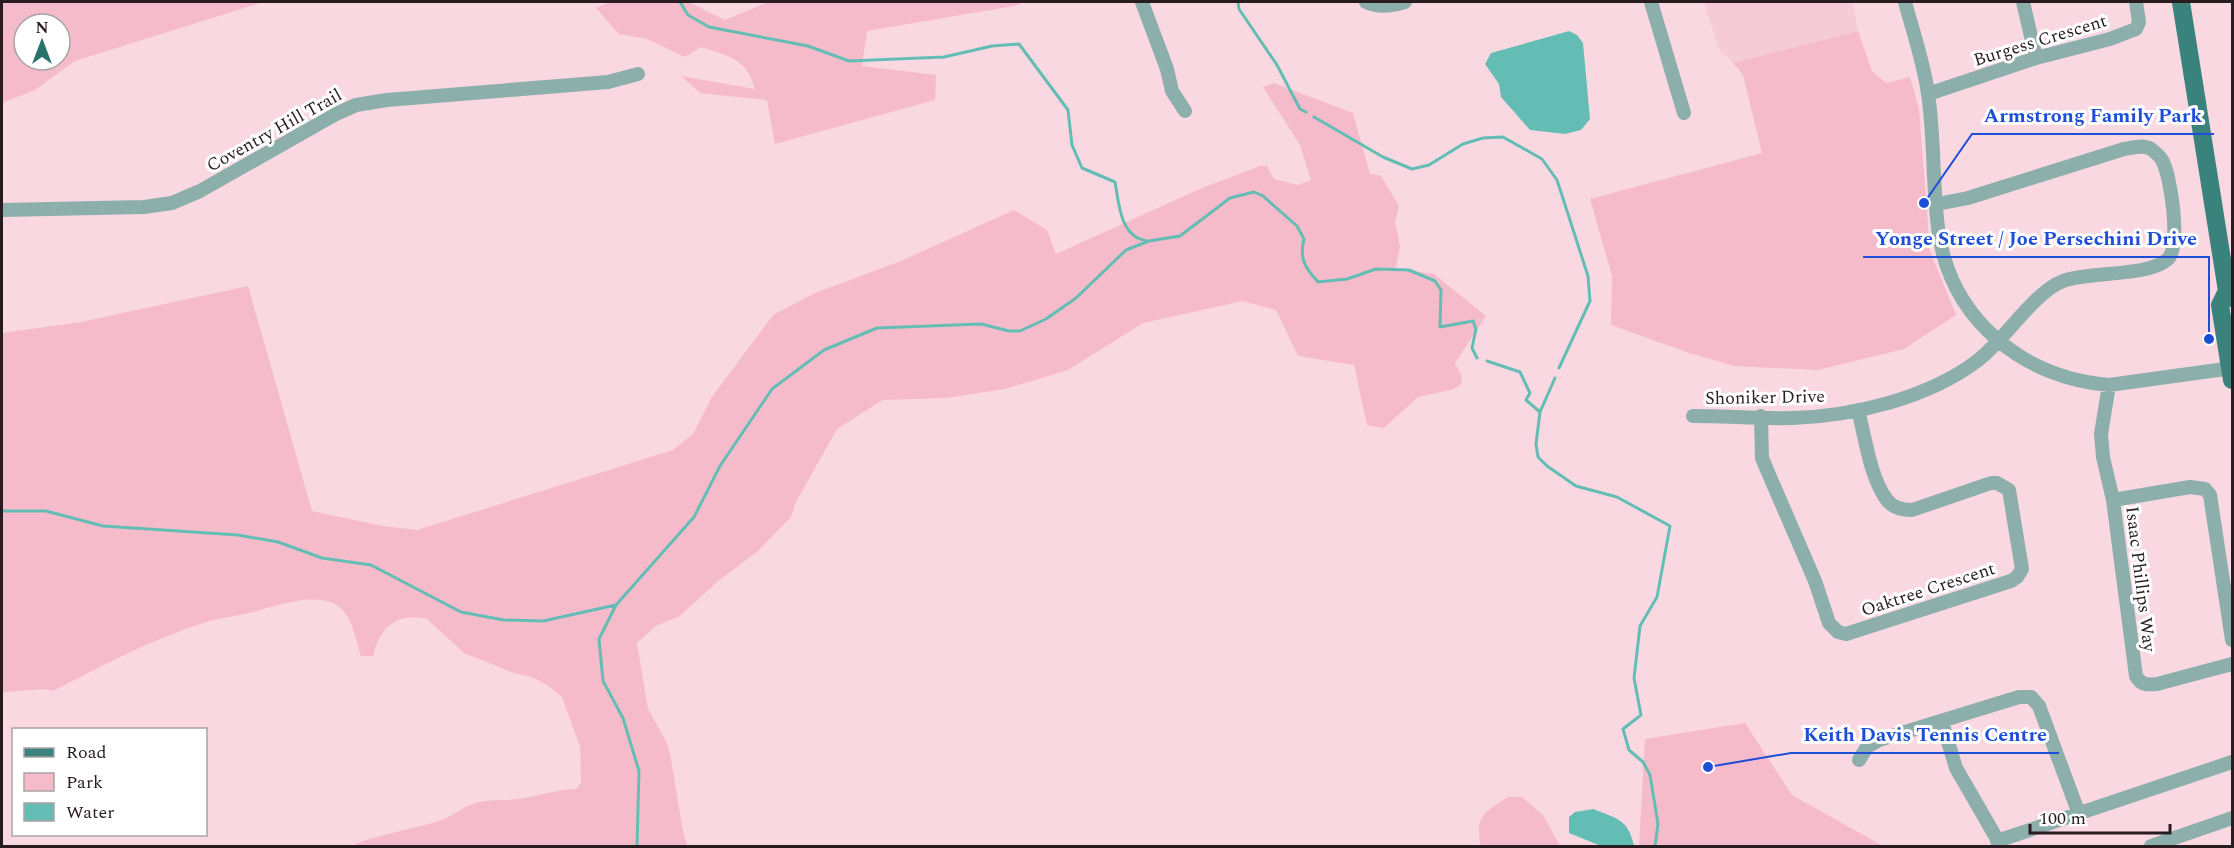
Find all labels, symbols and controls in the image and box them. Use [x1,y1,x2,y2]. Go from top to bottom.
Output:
street label: Burgess Crescent [1970,7,2110,74]
north arrow [12,12,72,72]
text: N [35,16,49,40]
street label: Coventry Hill Trail [201,82,347,179]
callout: Armstrong Family Park [1972,96,2214,134]
text: Armstrong Family Park [1984,101,2202,131]
callout: Yonge Street / Joe Persechini Drive [1863,219,2209,257]
text: Yonge Street / Joe Persechini Drive [1875,224,2197,254]
street label: Shoniker Drive [1705,383,1825,412]
street label: Isaac Phillips Way [2118,505,2163,655]
street label: Oaktree Crescent [1858,555,1999,624]
callout: Keith Davis Tennis Centre [1791,715,2059,753]
text: Keith Davis Tennis Centre [1803,720,2047,750]
legend [12,728,207,836]
text: Road [66,739,107,766]
text: Park [66,769,103,796]
scale bar [2030,797,2170,835]
text: Water [66,799,114,826]
text: 100 m [2039,805,2086,832]

